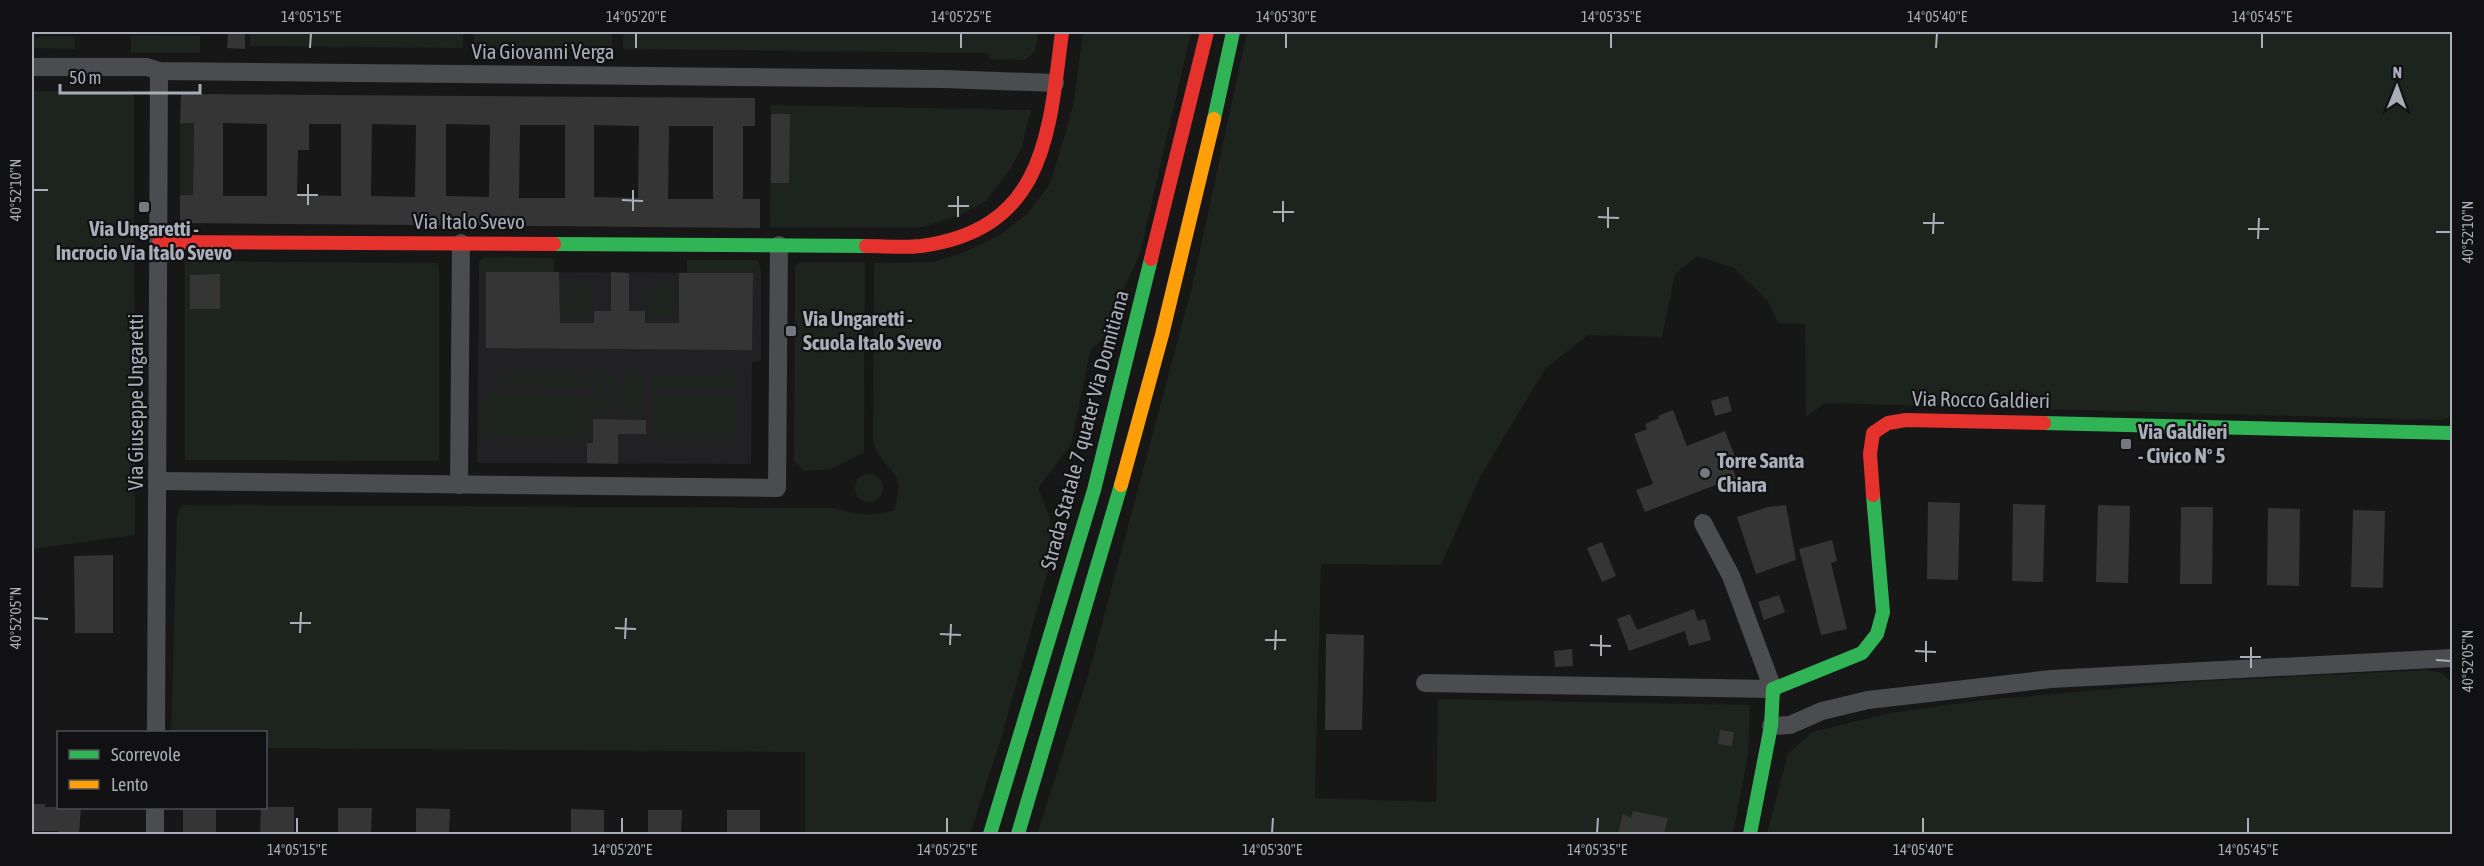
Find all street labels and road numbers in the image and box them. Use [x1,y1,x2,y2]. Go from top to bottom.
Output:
street label: Via Giovanni Verga [472,39,614,63]
street label: Via Italo Svevo [413,209,525,233]
street label: Strada Statale 7 quater Via Domitiana [1035,287,1133,572]
street label: Via Giuseppe Ungaretti [123,314,147,490]
street label: Via Rocco Galdieri [1912,386,2050,412]

